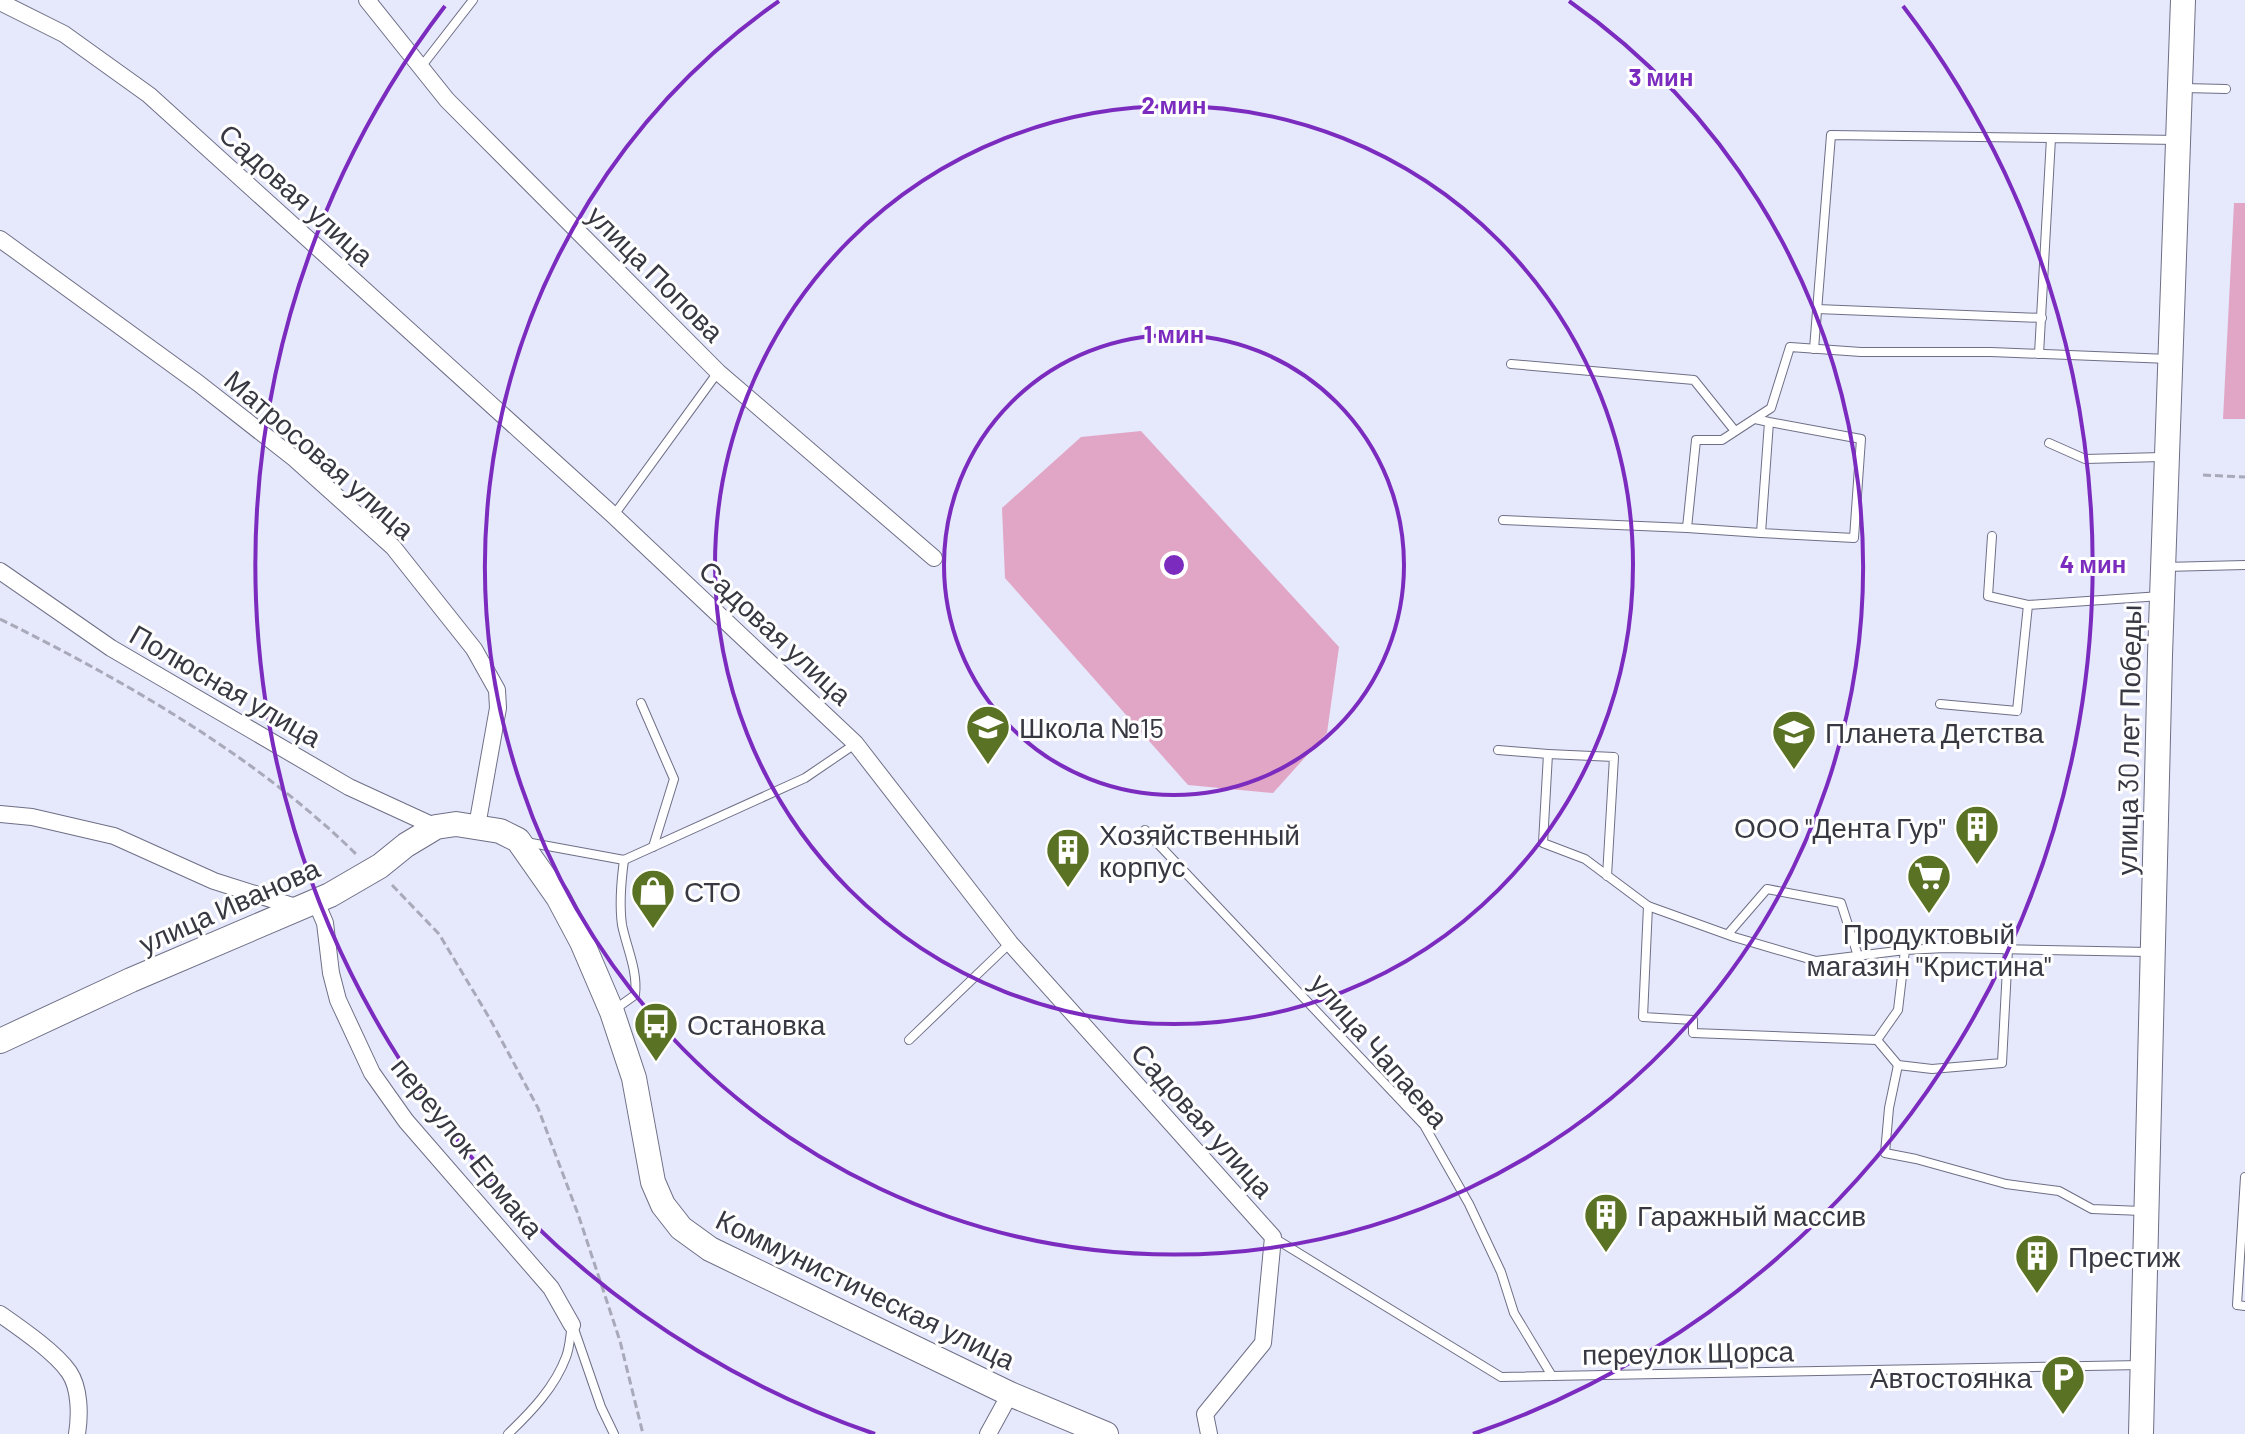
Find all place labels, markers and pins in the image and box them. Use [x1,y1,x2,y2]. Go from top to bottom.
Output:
centre of rings [1160,551,1188,579]
school or university icon: Школа №15 [964,703,1012,766]
school or university icon: Планета Детства [1770,708,1818,771]
place label: Школа №15 [1019,710,1164,744]
place label: Планета Детства [1825,715,2044,749]
building icon: ООО "Дента Гур" [1953,803,2001,866]
place label: ООО "Дента Гур" [1734,810,1946,844]
place label: Хозяйственный корпус [1099,817,1300,883]
building icon: Хозяйственный корпус [1044,826,1092,889]
supermarket icon: Продуктовый магазин "Кристина" [1905,852,1953,915]
shop icon: СТО [629,867,677,930]
place label: СТО [684,874,741,908]
place label: Продуктовый магазин "Кристина" [1807,916,2051,982]
bus stop icon: Остановка [632,1000,680,1063]
place label: Остановка [687,1007,826,1041]
building icon: Гаражный массив [1582,1191,1630,1254]
place label: Гаражный массив [1637,1198,1866,1232]
building icon: Престиж [2013,1232,2061,1295]
place label: Престиж [2068,1239,2181,1273]
parking icon: Автостоянка [2039,1353,2087,1416]
place label: Автостоянка [1870,1360,2032,1394]

